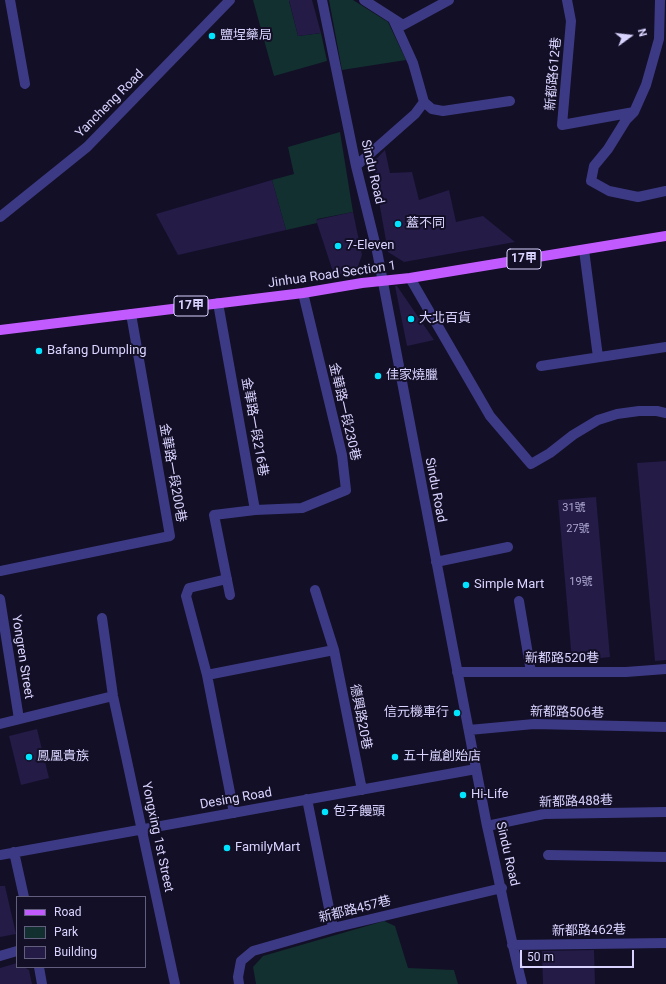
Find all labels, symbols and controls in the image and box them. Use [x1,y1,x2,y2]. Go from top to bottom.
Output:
north arrow [610,16,650,56]
text: N [635,27,649,38]
place label: 鹽埕藥局 [220,28,272,44]
marker: 鹽埕藥局 [207,31,217,41]
street label: 新都路612巷 [543,37,565,111]
street label: Yancheng Road [73,67,147,141]
street label: Sindu Road [357,138,387,206]
place label: 蓋不同 [406,216,445,232]
marker: 蓋不同 [393,219,403,229]
place label: 7-Eleven [346,238,395,254]
marker: 7-Eleven [333,241,343,251]
road number: 17甲 [507,249,541,269]
street label: Jinhua Road Section 1 [267,258,397,292]
road number: 17甲 [174,296,208,316]
place label: 大北百貨 [419,311,471,327]
marker: 大北百貨 [406,314,416,324]
place label: Bafang Dumpling [47,343,147,359]
marker: Bafang Dumpling [34,346,44,356]
street label: 金華路一段230巷 [325,362,363,462]
place label: 佳家燒臘 [386,368,438,384]
marker: 佳家燒臘 [373,371,383,381]
street label: 金華路一段216巷 [238,376,270,478]
street label: 金華路一段200巷 [156,422,188,524]
street label: Sindu Road [421,456,449,524]
house number: 31號 [562,501,586,515]
house number: 27號 [566,522,590,536]
house number: 19號 [569,575,593,589]
place label: Simple Mart [474,577,544,593]
marker: Simple Mart [461,580,471,590]
street label: Yongren Street [8,614,36,700]
street label: 新都路520巷 [525,651,599,667]
street label: 德興路20巷 [346,683,374,751]
place label: 信元機車行 [384,705,449,721]
street label: 新都路506巷 [530,705,604,721]
marker: 信元機車行 [452,708,462,718]
place label: 鳳凰貴族 [37,749,89,765]
place label: 五十嵐創始店 [403,749,481,765]
marker: 鳳凰貴族 [24,752,34,762]
marker: 五十嵐創始店 [390,752,400,762]
street label: Yongxing 1st Street [138,780,176,894]
street label: Desing Road [199,785,273,813]
place label: Hi-Life [471,787,508,803]
marker: Hi-Life [458,790,468,800]
street label: 新都路488巷 [539,793,613,811]
place label: 包子饅頭 [333,804,385,820]
marker: 包子饅頭 [320,807,330,817]
street label: Sindu Road [492,820,522,888]
place label: FamilyMart [235,840,300,856]
marker: FamilyMart [222,843,232,853]
street label: 新都路457巷 [317,893,393,927]
legend [16,896,146,968]
text: Road [54,905,82,919]
street label: 新都路462巷 [552,923,626,939]
text: Park [54,925,78,939]
scale bar [522,942,636,968]
text: Building [54,945,97,959]
text: 50 m [527,950,554,964]

